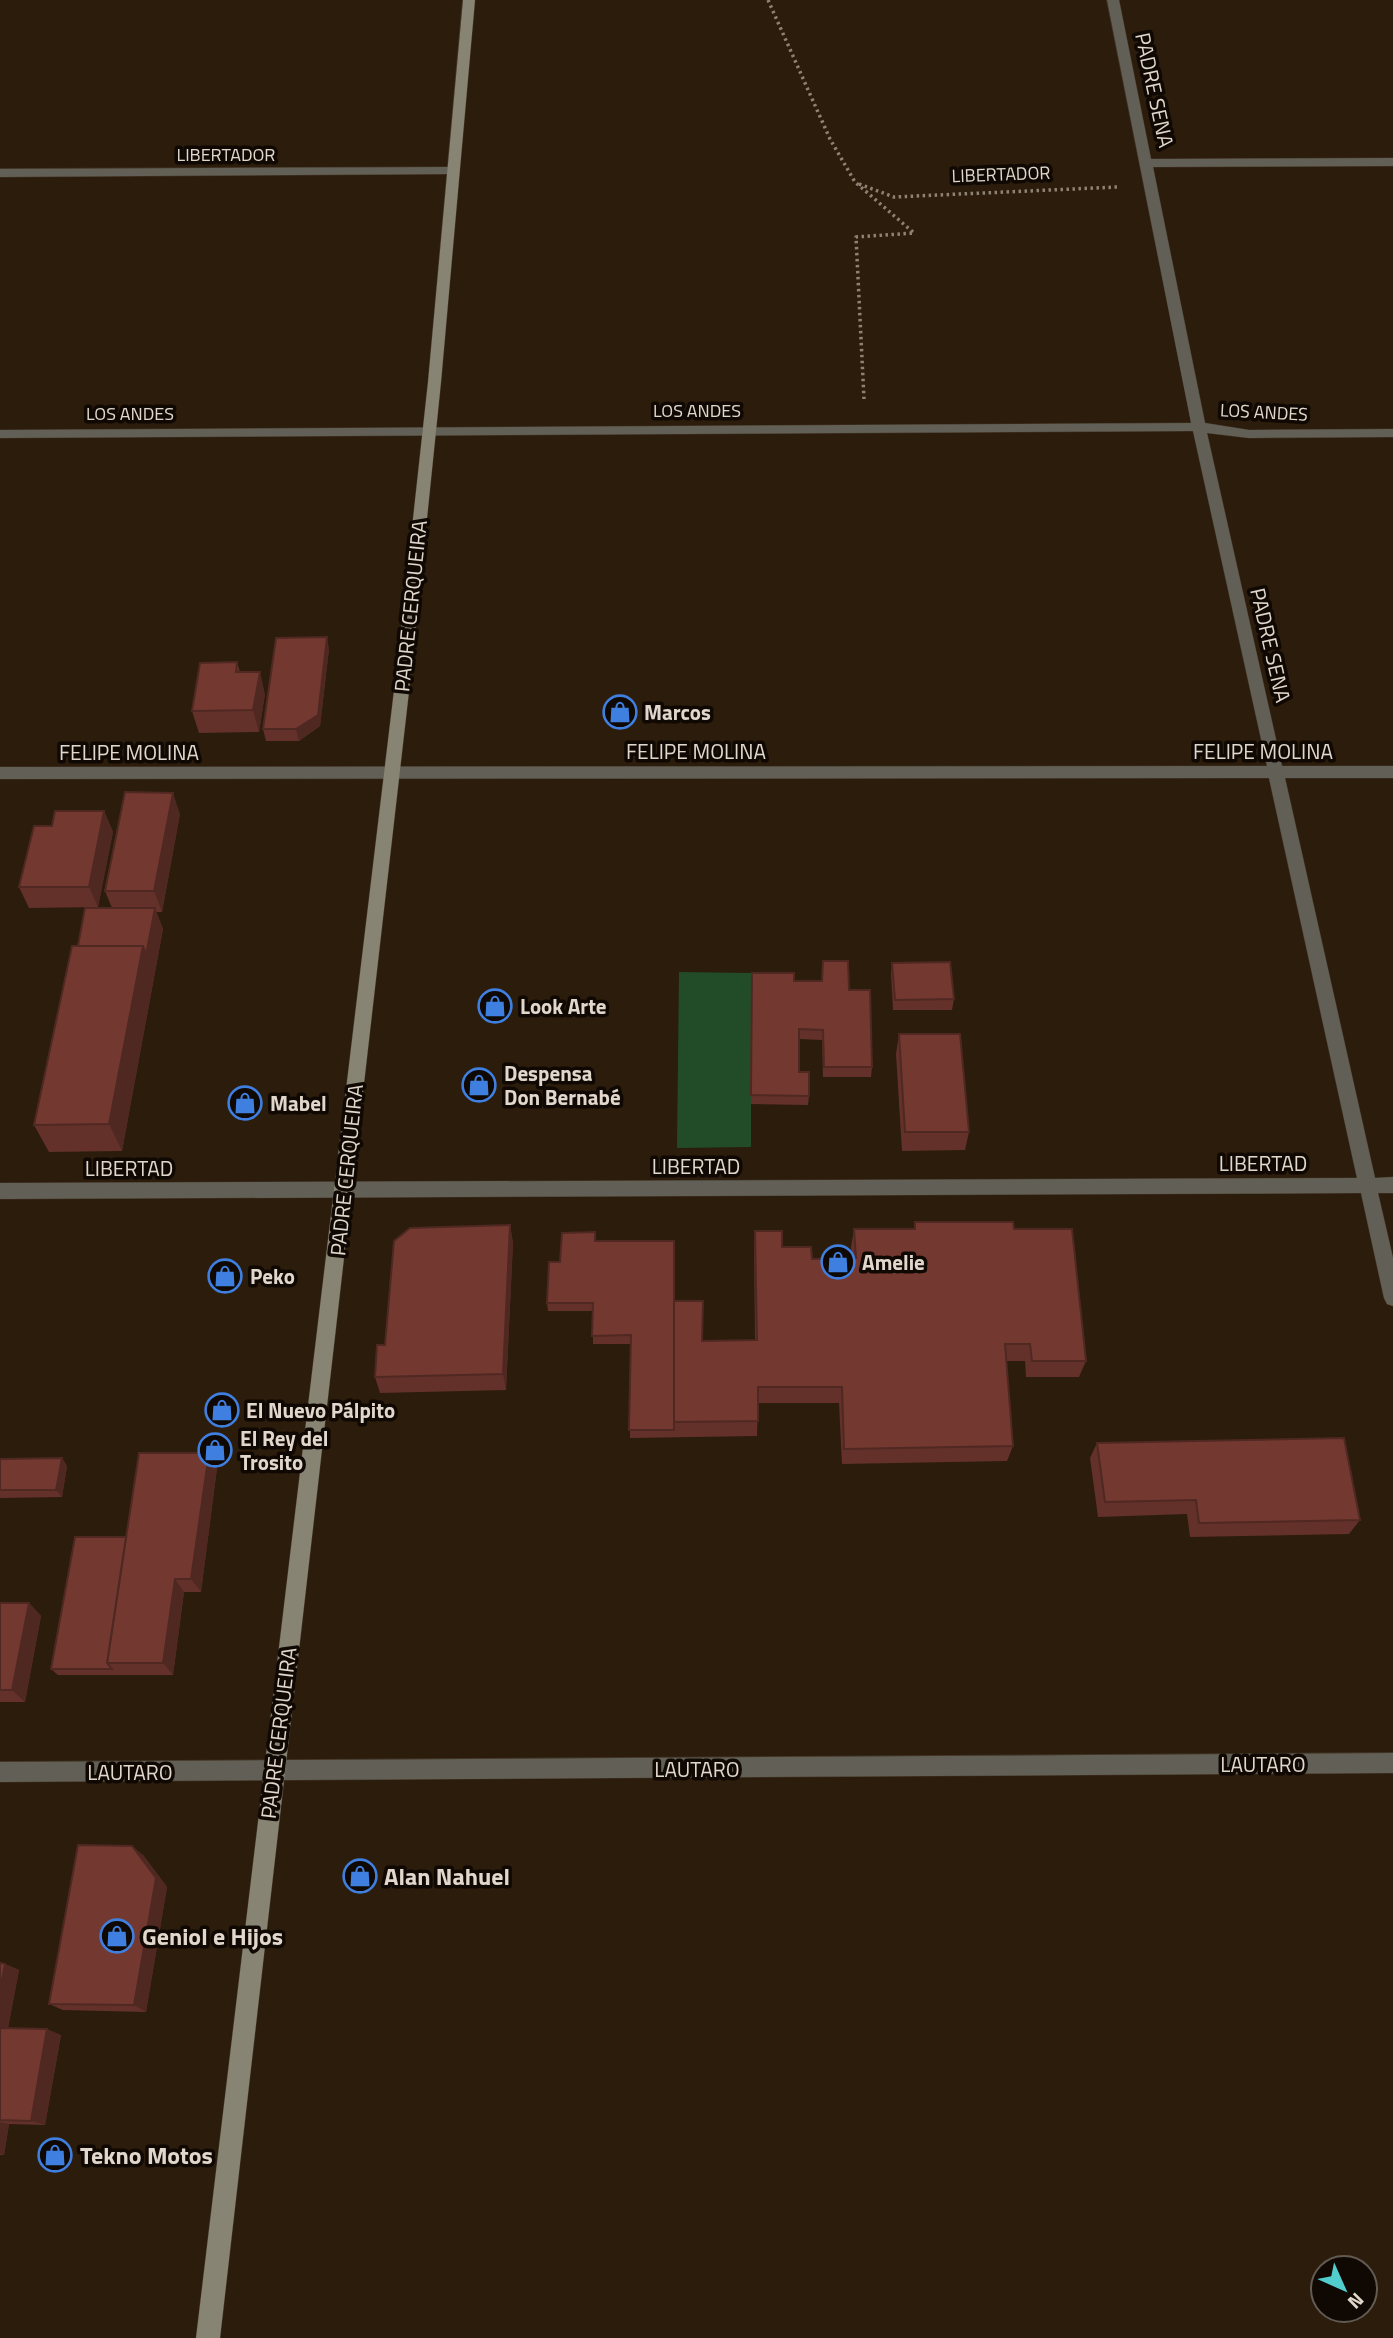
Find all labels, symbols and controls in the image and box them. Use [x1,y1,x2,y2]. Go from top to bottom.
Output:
street label: PADRE SENA [1127,30,1183,151]
street label: LIBERTADOR [177,141,275,168]
street label: LIBERTADOR [951,159,1051,189]
street label: LOS ANDES [1219,396,1309,428]
street label: LOS ANDES [653,397,741,424]
street label: LOS ANDES [86,400,174,427]
street label: PADRE CERQUEIRA [385,518,435,693]
street label: PADRE SENA [1242,585,1300,706]
shop icon: Marcos [601,693,639,731]
place label: Marcos [644,696,711,728]
street label: FELIPE MOLINA [626,735,766,767]
street label: FELIPE MOLINA [1193,735,1333,767]
street label: FELIPE MOLINA [59,736,199,768]
shop icon: Look Arte [476,987,514,1025]
place label: Look Arte [520,990,607,1022]
place label: Despensa Don Bernabé [504,1057,621,1113]
shop icon: Despensa Don Bernabé [460,1066,498,1104]
street label: PADRE CERQUEIRA [321,1082,371,1257]
shop icon: Mabel [226,1084,264,1122]
place label: Mabel [270,1087,327,1119]
street label: LIBERTAD [1219,1147,1307,1179]
street label: LIBERTAD [652,1150,740,1182]
street label: LIBERTAD [85,1152,173,1184]
shop icon: Amelie [819,1243,857,1281]
place label: Amelie [862,1246,925,1278]
shop icon: Peko [206,1257,244,1295]
place label: Peko [250,1260,295,1292]
shop icon: El Nuevo Pálpito [203,1391,241,1429]
place label: El Nuevo Pálpito [246,1394,395,1426]
place label: El Rey del Trosito [240,1422,328,1478]
shop icon: El Rey del Trosito [196,1431,234,1469]
street label: PADRE CERQUEIRA [252,1645,304,1821]
street label: LAUTARO [1220,1748,1306,1780]
street label: LAUTARO [654,1753,740,1785]
street label: LAUTARO [87,1756,173,1788]
shop icon: Alan Nahuel [341,1857,379,1895]
place label: Alan Nahuel [384,1858,510,1894]
shop icon: Geniol e Hijos [98,1917,136,1955]
place label: Geniol e Hijos [142,1918,283,1954]
shop icon: Tekno Motos [36,2136,74,2174]
place label: Tekno Motos [80,2137,213,2173]
north arrow [1309,2254,1379,2324]
text: N [1341,2286,1371,2316]

